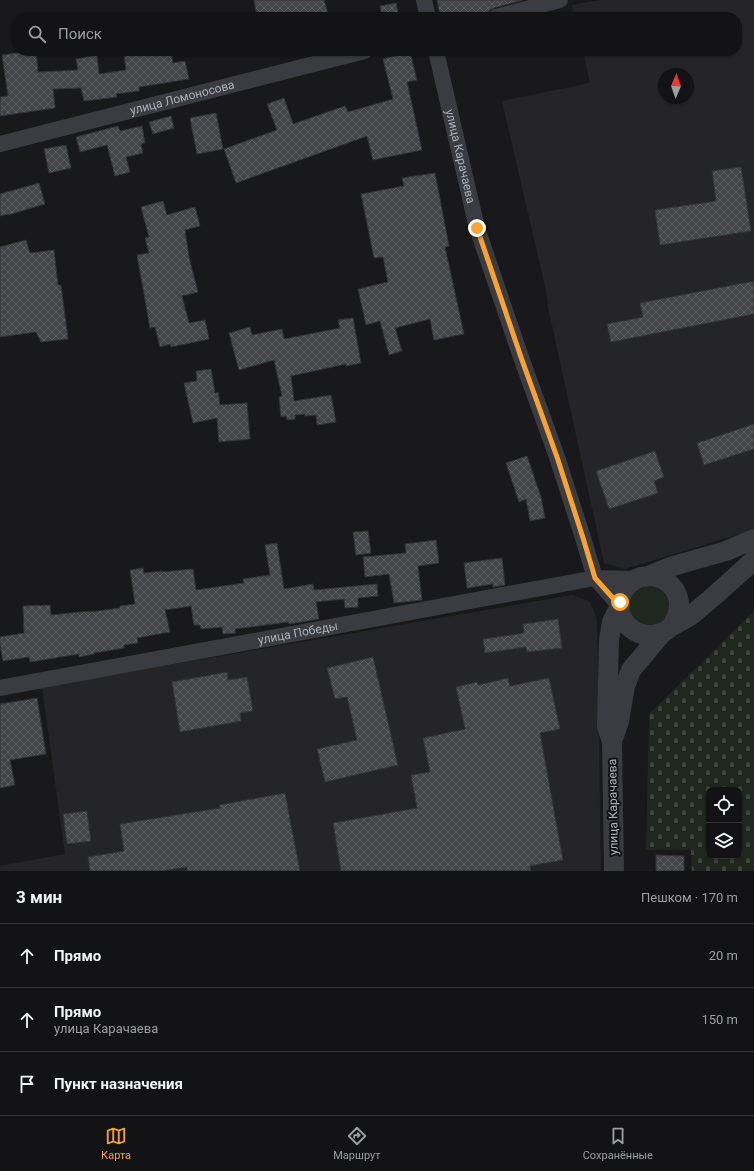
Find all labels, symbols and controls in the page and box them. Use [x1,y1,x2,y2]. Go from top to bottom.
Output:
search box [12,12,742,56]
icon: search [26,23,48,45]
text: Поиск [58,25,102,43]
north arrow [658,68,694,104]
street label: улица Ломоносова [128,78,236,118]
street label: улица Карачаева [443,108,478,205]
route end [468,219,486,237]
route start [611,593,629,611]
street label: улица Победы [257,619,339,647]
street label: улица Карачаева [605,759,621,855]
map controls [706,787,742,859]
button: locate [706,787,742,823]
button: layers [706,823,742,859]
text: 3 мин [16,887,62,907]
text: Пешком · 170 m [641,890,738,905]
icon: ahead [16,945,38,967]
text: Прямо [54,947,101,965]
text: 20 m [709,948,738,963]
text: Прямо [54,1003,101,1021]
icon: ahead [16,1009,38,1031]
text: 150 m [701,1012,738,1027]
text: улица Карачаева [54,1021,158,1036]
icon: arrive [16,1073,38,1095]
text: Пункт назначения [54,1075,183,1093]
tab: Карта [101,1125,131,1162]
tab: Маршрут [333,1125,381,1162]
tab: Сохранённые [583,1125,653,1162]

